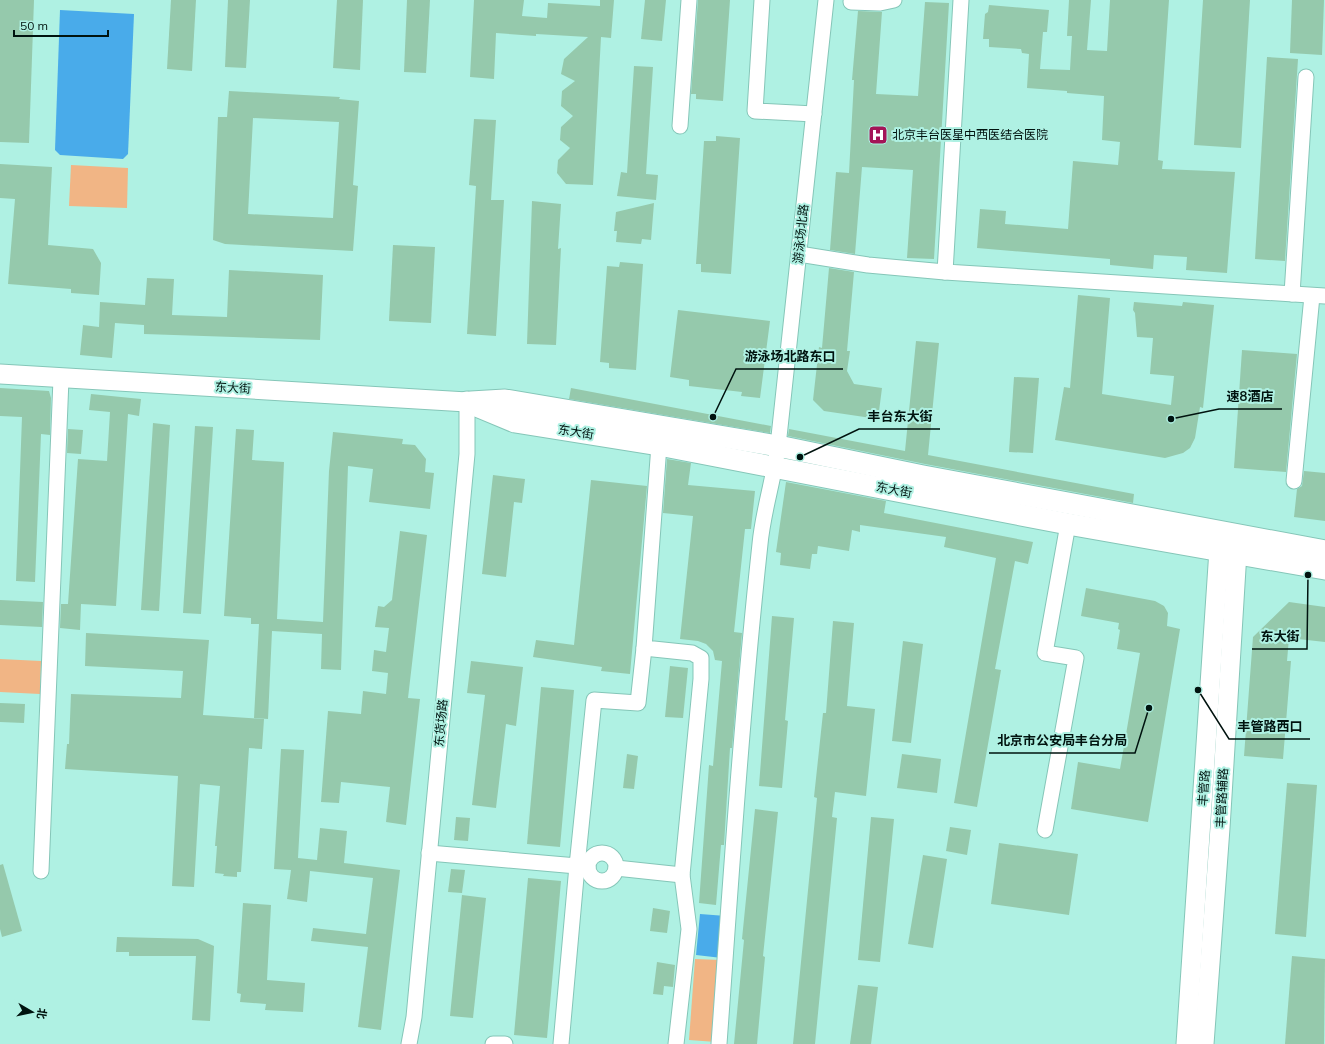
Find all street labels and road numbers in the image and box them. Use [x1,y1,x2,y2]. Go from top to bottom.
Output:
street label: 游泳场北路 [790,203,811,265]
street label: 东大街 [215,379,251,396]
street label: 东大街 [557,421,595,442]
street label: 东大街 [875,479,913,500]
street label: 东货场路 [431,698,450,748]
street label: 丰管路辅路 [1212,768,1231,828]
street label: 丰管路 [1195,769,1212,806]

